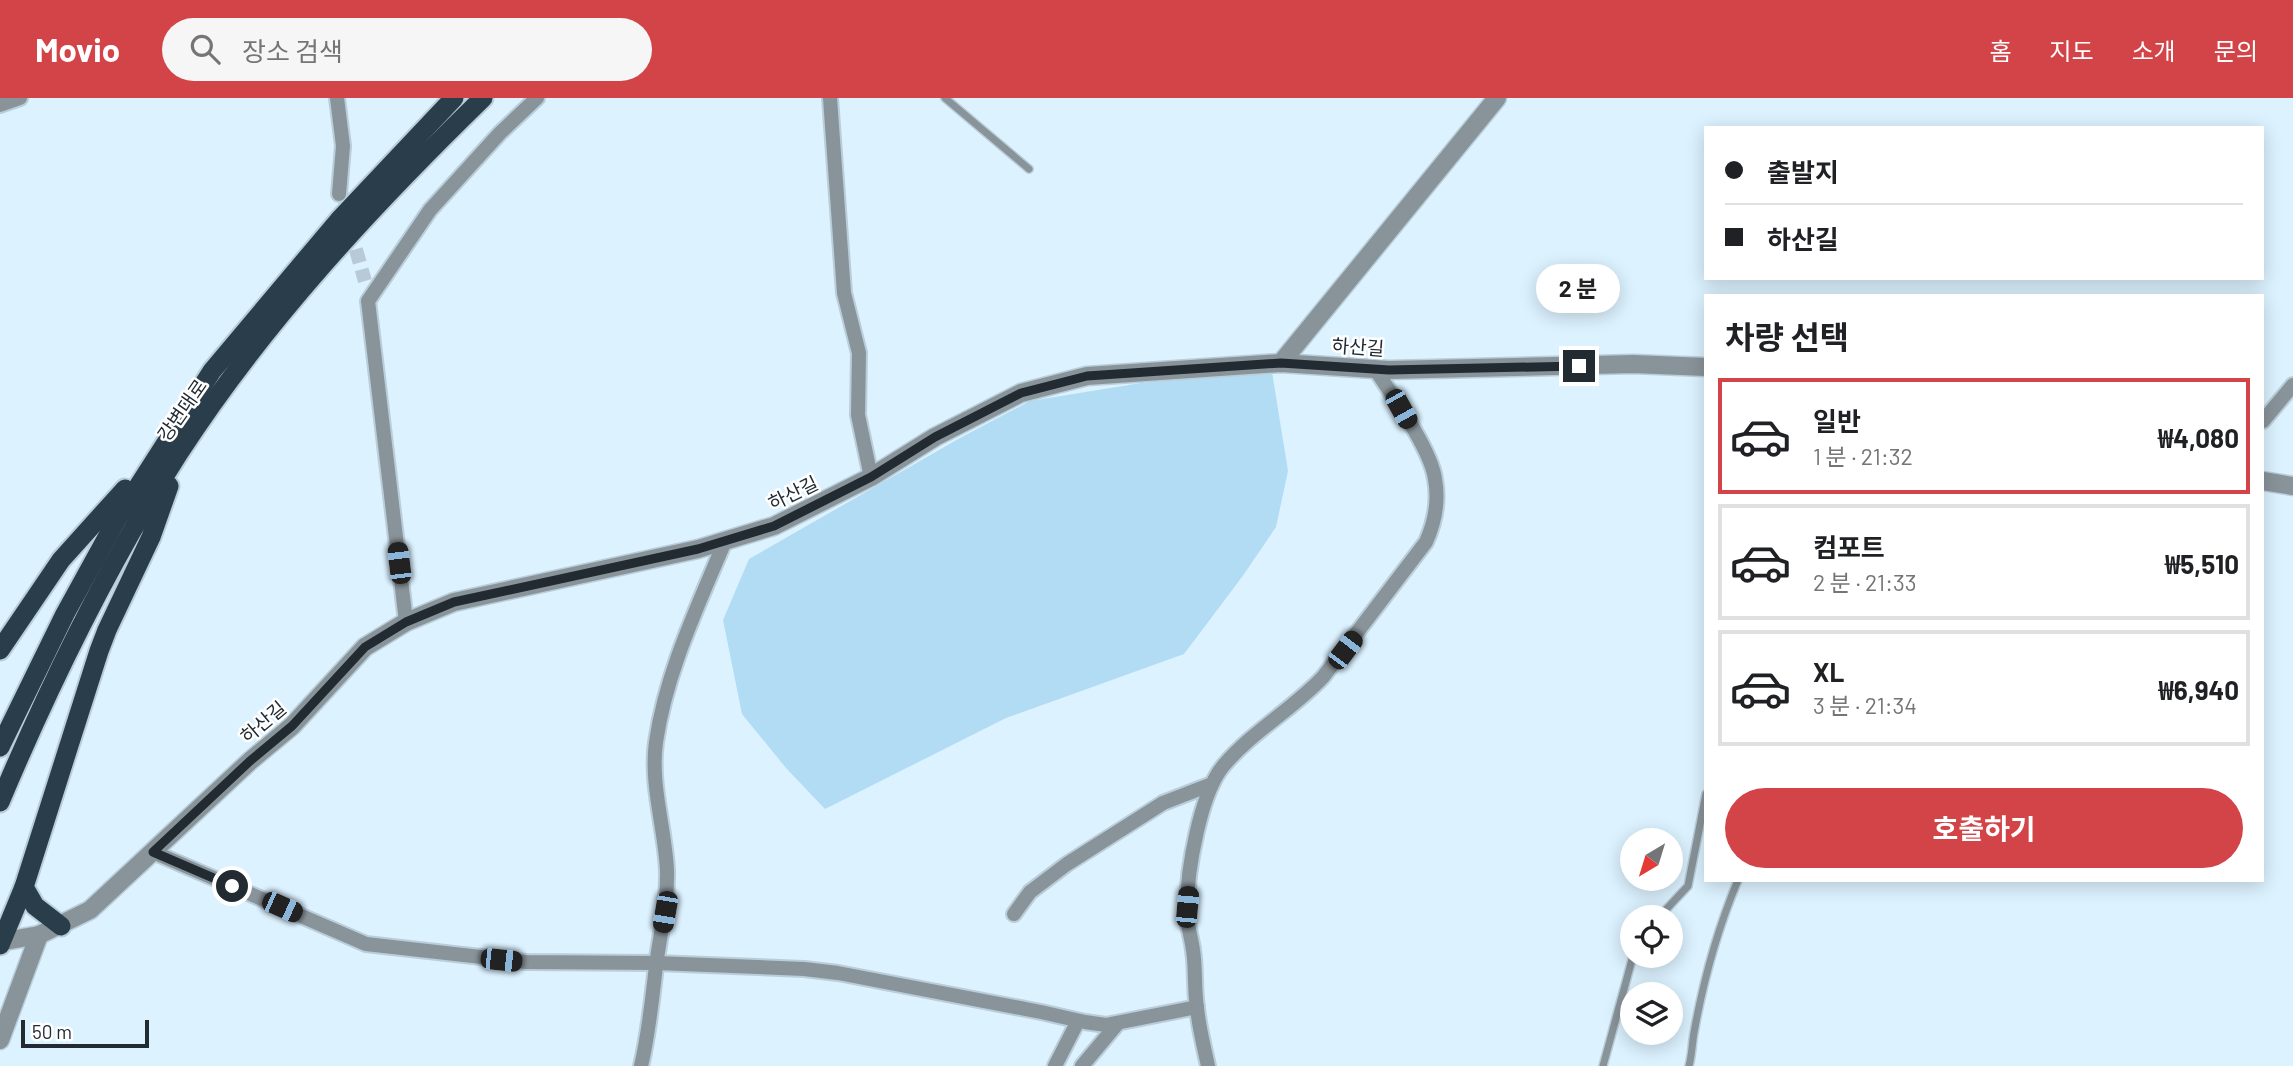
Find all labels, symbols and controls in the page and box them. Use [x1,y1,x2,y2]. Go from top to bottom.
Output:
search box [162,18,652,81]
text: Movio [35,29,120,69]
icon: search [186,30,224,68]
text: 장소 검색 [242,35,343,66]
text: 홈 [1989,36,2011,65]
text: 지도 [2049,36,2094,65]
text: 소개 [2132,36,2176,65]
text: 문의 [2214,36,2258,65]
text: 출발지 [1767,156,1839,187]
text: 하산길 [1767,223,1839,254]
callout: 2 분 [1537,264,1621,314]
text: 2 분 [1559,274,1597,302]
text: 차량 선택 [1725,317,1849,355]
street label: 하산길 [1331,333,1385,360]
route end [1563,350,1595,382]
street label: 강변대로 [152,374,211,445]
car [1382,386,1421,432]
icon: car [1729,405,1792,468]
text: 일반 [1813,405,1861,436]
text: ₩4,080 [2158,422,2239,453]
text: 1 분 · 21:32 [1813,442,1913,470]
street label: 하산길 [764,471,821,514]
icon: car [1729,531,1792,594]
text: 컴포트 [1813,531,1885,562]
car [387,541,412,585]
text: ₩5,510 [2165,548,2239,579]
text: 2 분 · 21:33 [1813,568,1917,596]
car [1324,627,1367,673]
text: XL [1813,656,1844,687]
icon: car [1729,657,1792,720]
text: ₩6,940 [2158,674,2239,705]
text: 3 분 · 21:34 [1813,691,1917,719]
street label: 하산길 [235,696,290,747]
button: 호출하기 [1725,788,2243,868]
north arrow [1620,828,1684,891]
map controls [1620,828,1683,1045]
route start [216,870,248,902]
car [1175,885,1200,929]
car [259,889,306,925]
car [652,889,679,935]
button: locate [1620,905,1683,968]
car [480,947,523,973]
button: layers [1620,982,1683,1045]
scale bar [21,1017,149,1049]
text: 50 m [32,1020,72,1043]

